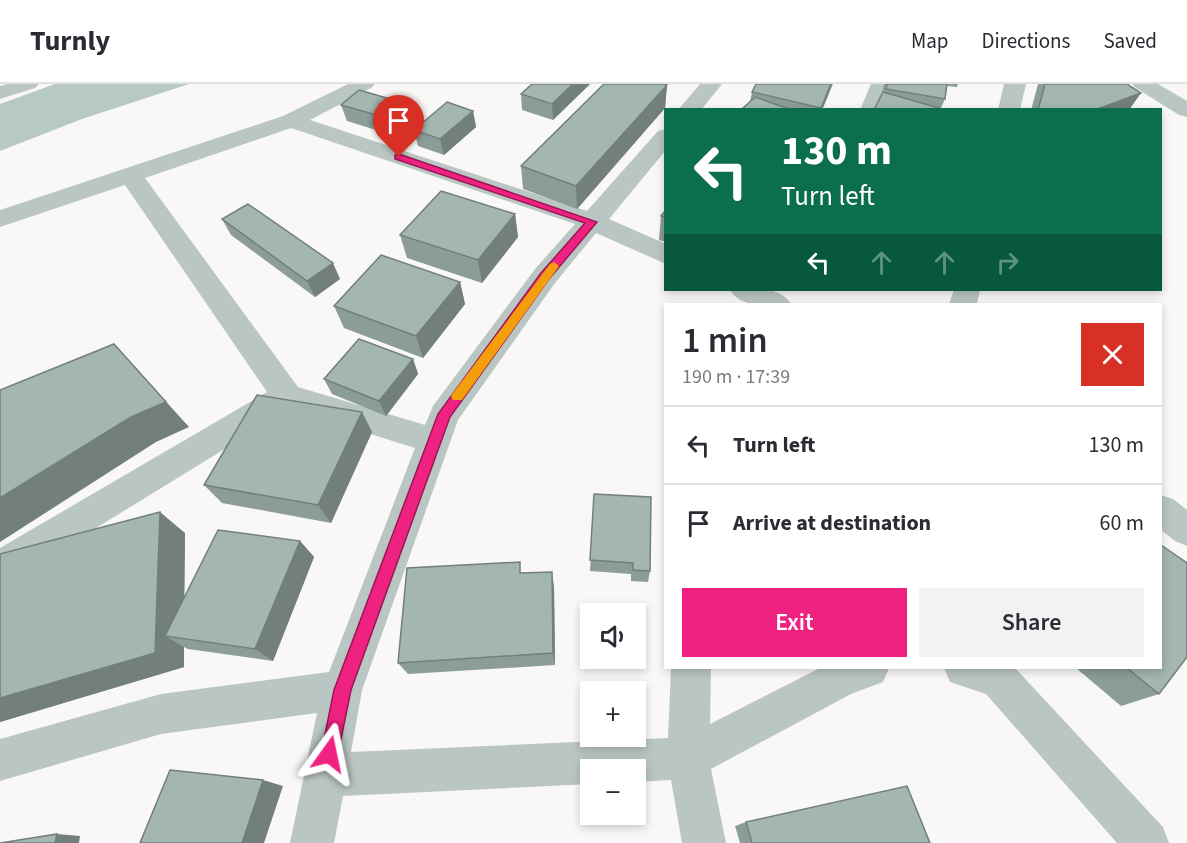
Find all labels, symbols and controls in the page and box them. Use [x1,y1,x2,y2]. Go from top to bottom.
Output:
text: Turnly [30,21,110,61]
text: Map [911,26,949,56]
text: Directions [982,26,1070,56]
text: Saved [1103,26,1157,56]
pin [373,95,424,157]
icon: arrive [382,104,415,137]
text: 130 m [781,121,892,181]
icon: left [682,132,760,210]
text: Turn left [781,177,875,216]
icon: left [802,246,835,279]
icon: ahead [865,246,898,279]
icon: ahead [928,246,961,279]
icon: right [991,246,1024,279]
text: 1 min [682,315,768,366]
button: close [1081,323,1144,386]
text: 190 m · 17:39 [682,363,790,391]
icon: left [682,429,715,462]
text: Turn left [733,429,815,461]
text: 130 m [1089,429,1144,461]
icon: arrive [682,507,715,540]
text: Arrive at destination [733,507,931,539]
text: 60 m [1099,507,1144,539]
button: Exit [682,588,907,657]
button: Share [919,588,1144,657]
map controls [580,603,646,825]
button: sound [580,603,646,669]
button: + [580,681,646,747]
position arrow [297,722,361,786]
button: − [580,759,646,825]

